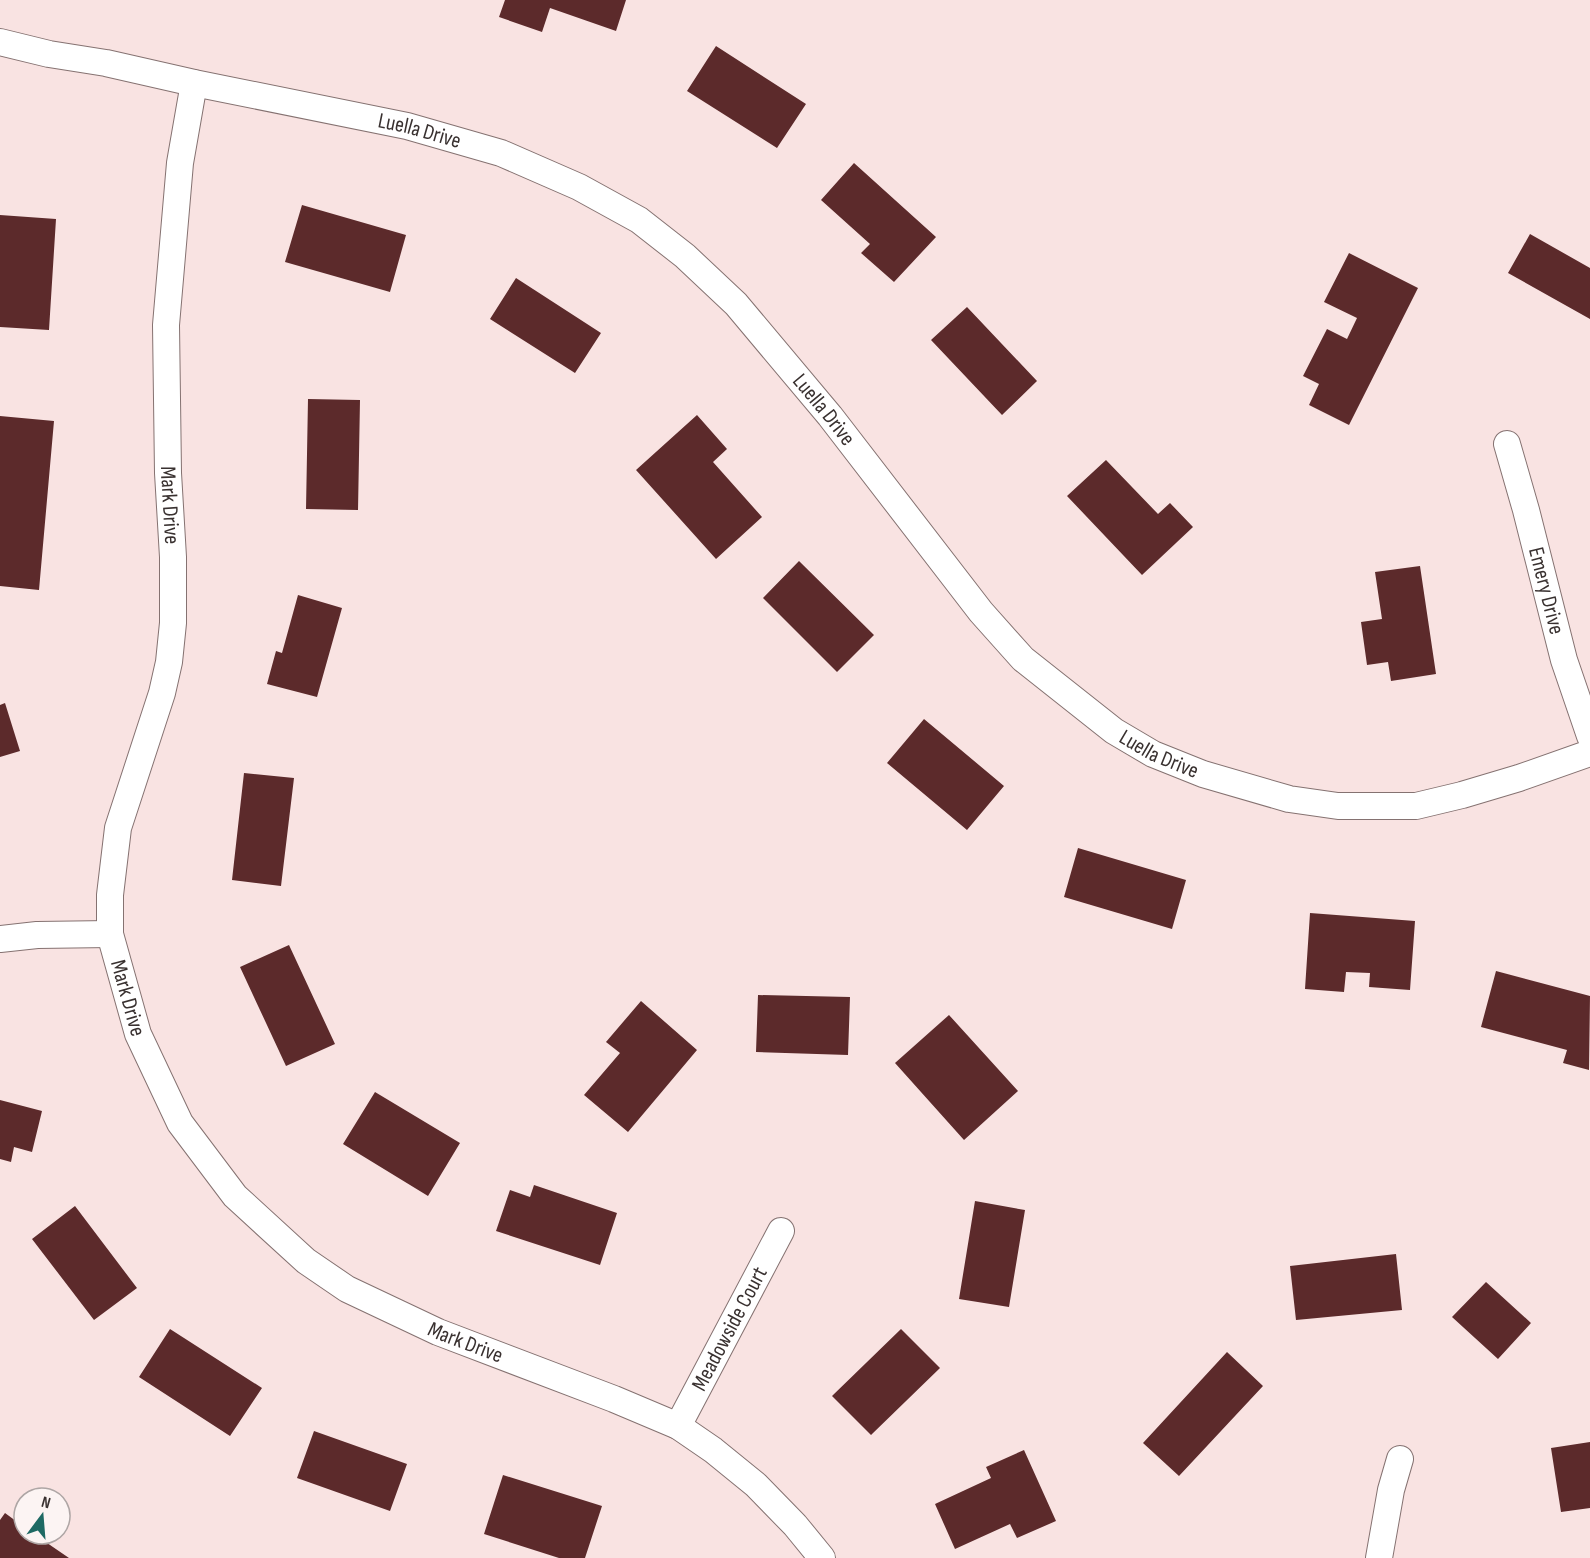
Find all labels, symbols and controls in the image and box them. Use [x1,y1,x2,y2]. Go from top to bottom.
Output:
street label: Luella Drive [376,107,464,154]
street label: Luella Drive [787,368,861,451]
street label: Mark Drive [154,466,186,545]
street label: Emery Drive [1522,544,1570,637]
street label: Luella Drive [1114,724,1203,784]
street label: Mark Drive [104,957,151,1039]
street label: Meadowside Court [686,1262,773,1395]
street label: Mark Drive [423,1316,507,1369]
north arrow [12,1486,72,1546]
text: N [39,1493,52,1513]

